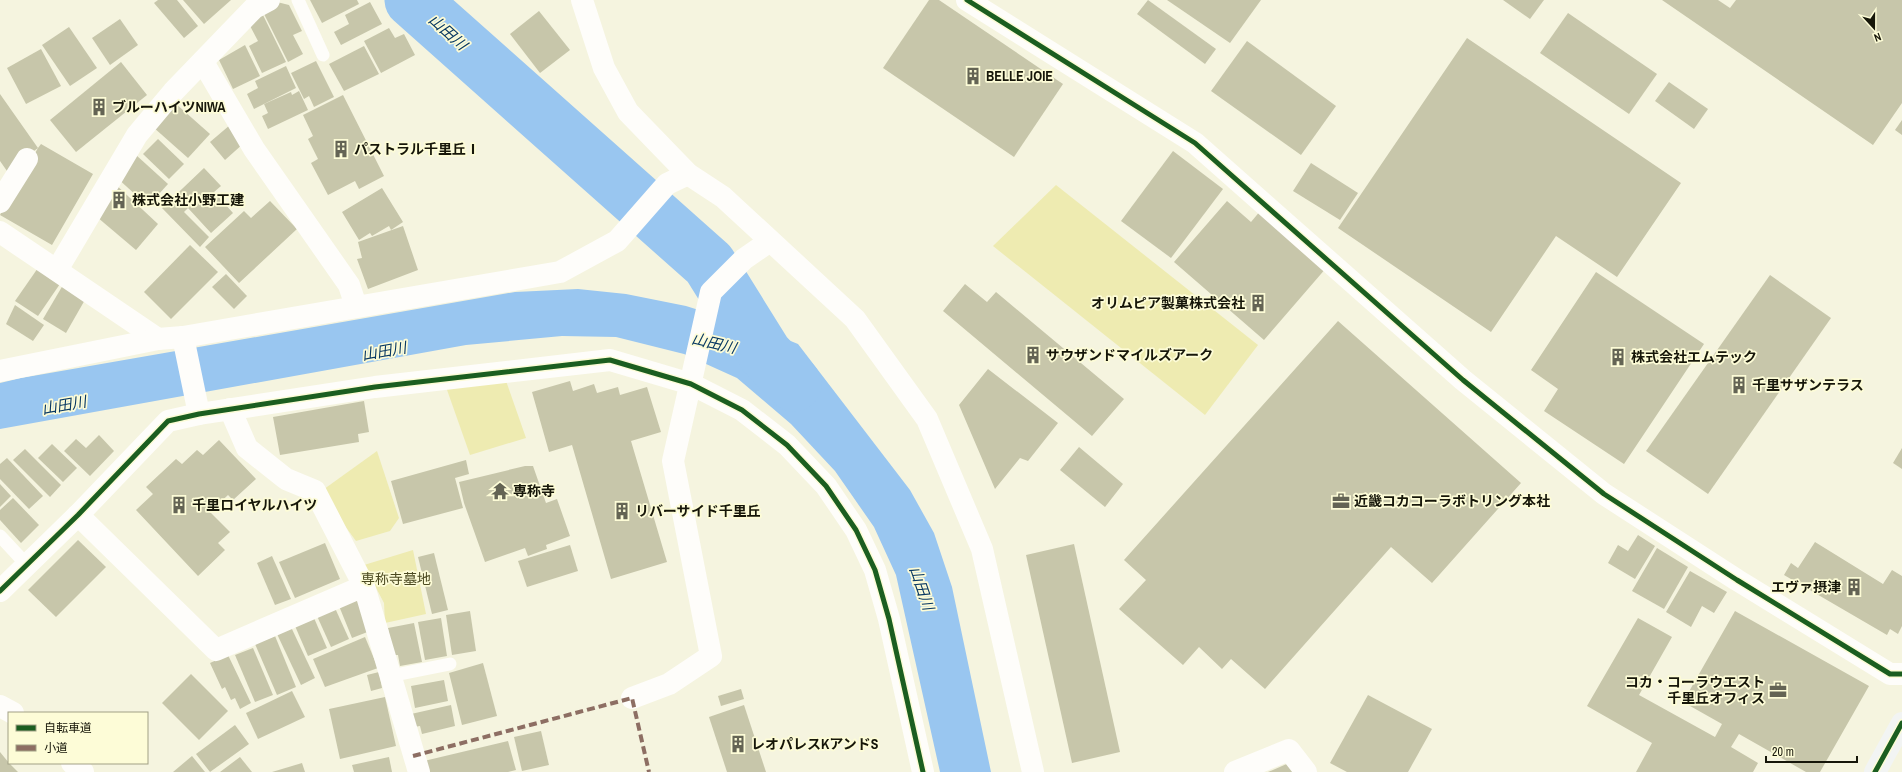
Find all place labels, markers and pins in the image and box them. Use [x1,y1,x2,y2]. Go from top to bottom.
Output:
building icon: BELLE JOIE [963,66,983,86]
place label: BELLE JOIE [986,67,1053,85]
building icon: ブルーハイツNIWA [89,97,109,117]
place label: ブルーハイツNIWA [112,98,226,116]
building icon: パストラル千里丘Ⅰ [331,139,351,159]
place label: パストラル千里丘Ⅰ [354,140,480,158]
building icon: 株式会社小野工建 [109,190,129,210]
place label: 株式会社小野工建 [132,191,244,209]
building icon: オリムピア製菓株式会社 [1248,293,1268,313]
place label: オリムピア製菓株式会社 [1091,294,1245,312]
building icon: サウザンドマイルズアーク [1023,345,1043,365]
place label: サウザンドマイルズアーク [1046,346,1213,364]
building icon: 株式会社エムテック [1608,347,1628,367]
place label: 株式会社エムテック [1631,348,1757,366]
building icon: 千里サザンテラス [1729,375,1749,395]
place label: 千里サザンテラス [1752,376,1864,394]
temple icon: 専称寺 [490,481,510,501]
place label: 専称寺 [513,482,555,500]
office icon: 近畿コカコーラボトリング本社 [1331,491,1351,511]
place label: 近畿コカコーラボトリング本社 [1354,492,1550,510]
building icon: 千里ロイヤルハイツ [169,495,189,515]
place label: 千里ロイヤルハイツ [192,496,317,514]
building icon: リバーサイド千里丘 [612,501,632,521]
place label: リバーサイド千里丘 [635,502,761,520]
building icon: エヴァ摂津 [1844,577,1864,597]
place label: エヴァ摂津 [1771,578,1841,596]
place label: コカ・コーラウエスト 千里丘オフィス [1625,673,1765,707]
office icon: コカ・コーラウエスト 千里丘オフィス [1768,680,1788,700]
building icon: レオパレスKアンドS [728,734,748,754]
place label: レオパレスKアンドS [751,735,879,753]

